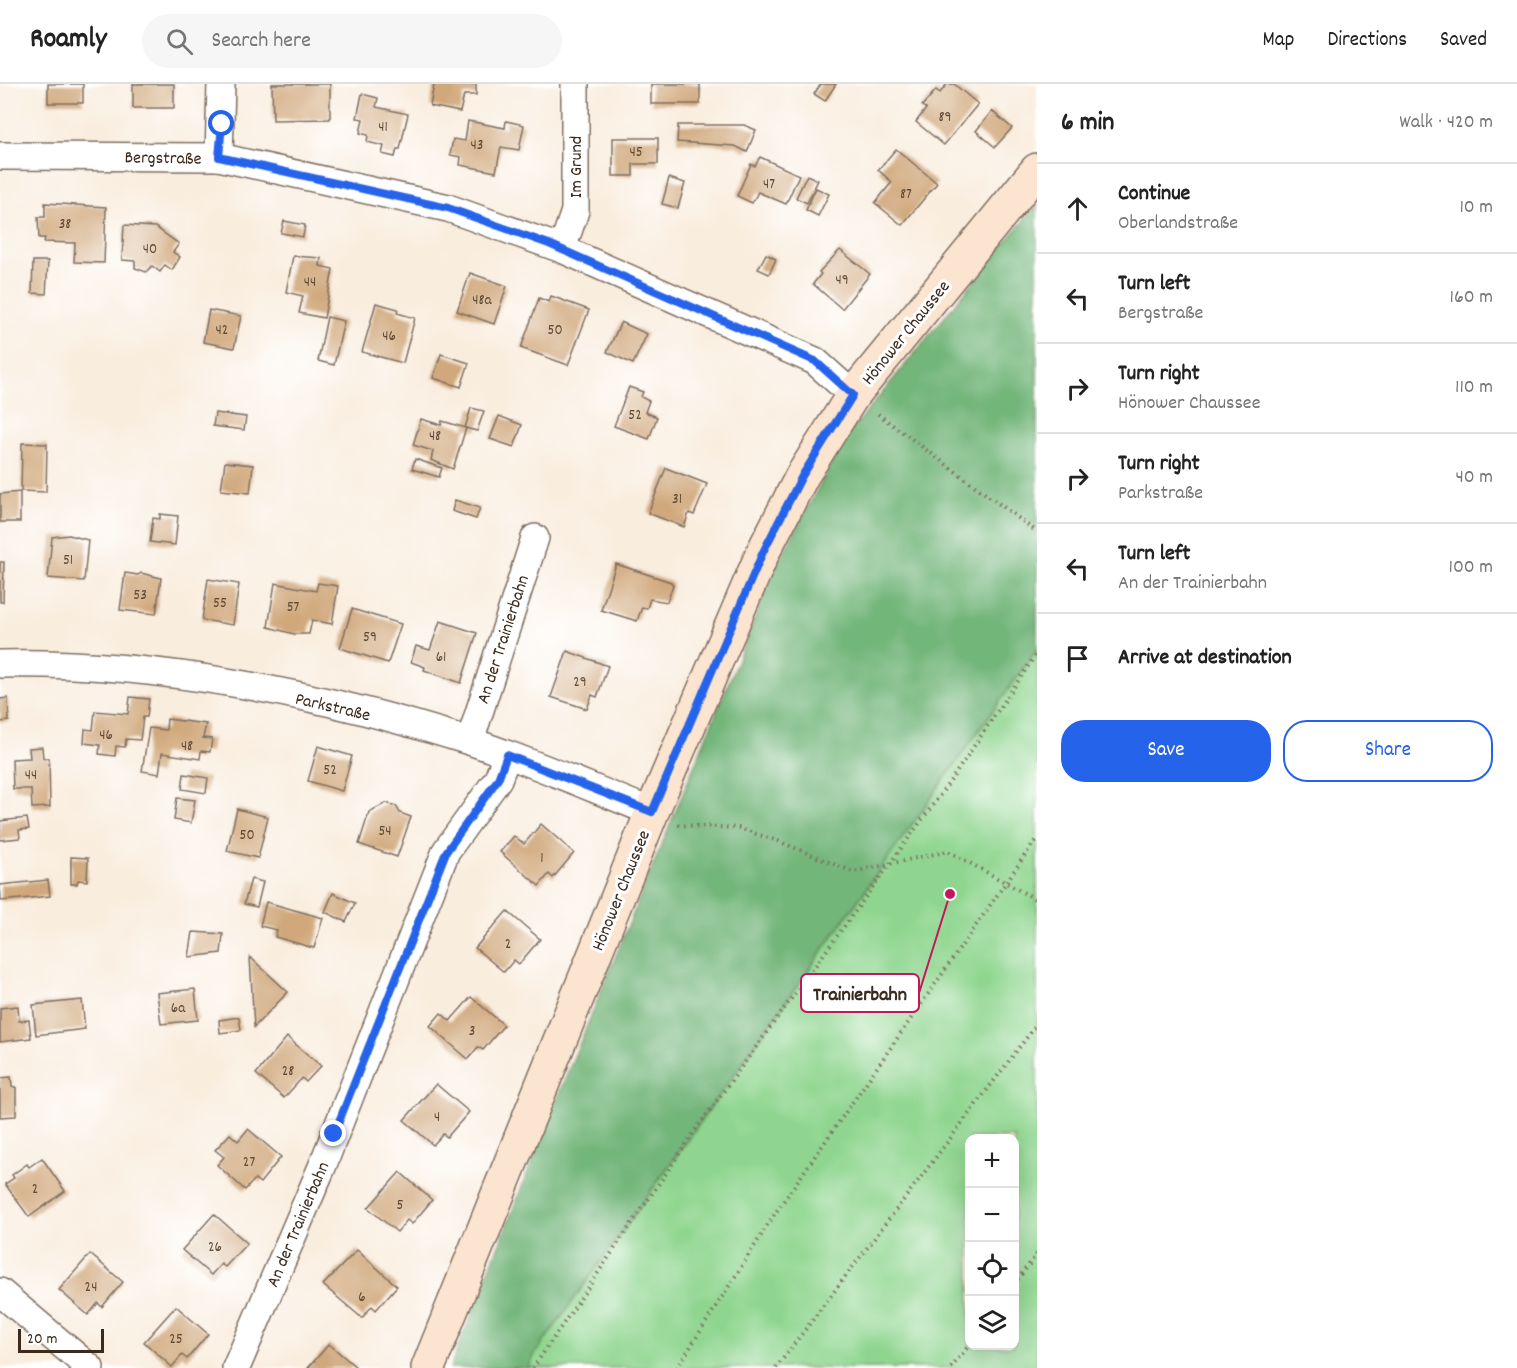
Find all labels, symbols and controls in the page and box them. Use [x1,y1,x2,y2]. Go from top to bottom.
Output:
search box [142,14,562,68]
text: Roamly [30,21,106,61]
icon: search [163,25,196,58]
text: Search here [211,26,311,57]
text: Map [1263,26,1294,56]
text: Directions [1327,26,1407,56]
text: Saved [1440,26,1487,56]
text: 6 min [1061,105,1114,142]
house number: 89 [939,107,951,129]
text: Walk · 420 m [1399,109,1493,137]
route start [208,110,234,136]
house number: 41 [378,117,388,139]
house number: 43 [471,135,483,157]
street label: Im Grund [565,136,590,198]
house number: 45 [629,142,643,164]
street label: Bergstraße [124,146,202,173]
house number: 47 [763,174,775,196]
text: Continue [1118,179,1190,210]
house number: 87 [900,184,912,206]
icon: ahead [1061,192,1094,225]
text: 10 m [1459,194,1493,222]
text: Oberlandstraße [1118,210,1238,238]
house number: 38 [59,214,71,236]
house number: 40 [143,239,157,261]
text: Turn left [1118,269,1190,300]
house number: 49 [835,270,849,292]
house number: 44 [304,272,316,294]
street label: Hönower Chaussee [857,276,957,391]
icon: left [1061,282,1094,315]
text: 160 m [1450,284,1493,312]
house number: 48a [472,290,493,312]
text: Bergstraße [1118,300,1203,328]
house number: 42 [216,320,228,342]
house number: 50 [547,320,563,342]
house number: 46 [382,326,396,348]
text: Turn right [1118,359,1200,390]
icon: right [1061,372,1094,405]
text: 110 m [1455,374,1493,402]
text: Hönower Chaussee [1118,390,1260,418]
house number: 52 [628,405,642,427]
house number: 48 [429,426,441,448]
text: Turn right [1118,449,1200,480]
icon: right [1061,462,1094,495]
text: 40 m [1455,464,1493,492]
text: Parkstraße [1118,480,1203,508]
house number: 31 [672,489,682,511]
text: Turn left [1118,539,1190,570]
house number: 51 [63,550,73,572]
icon: left [1061,552,1094,585]
text: 100 m [1449,554,1493,582]
text: An der Trainierbahn [1118,570,1267,598]
street label: An der Trainierbahn [472,572,537,707]
house number: 53 [133,585,147,607]
house number: 55 [213,593,227,615]
house number: 57 [287,597,300,619]
house number: 59 [363,627,377,649]
icon: arrive [1061,642,1094,675]
text: Arrive at destination [1118,643,1292,674]
house number: 61 [436,647,446,669]
house number: 29 [573,672,587,694]
street label: Parkstraße [292,688,373,729]
button: Save [1061,720,1271,782]
button: Share [1283,720,1493,782]
house number: 46 [99,725,113,747]
house number: 48 [181,736,193,758]
house number: 52 [323,760,337,782]
house number: 44 [25,765,37,787]
house number: 54 [378,821,392,843]
house number: 50 [239,825,255,847]
street label: Hönower Chaussee [587,827,658,955]
house number: 1 [540,848,544,870]
house number: 2 [505,934,511,956]
callout: Trainierbahn [801,974,919,1012]
text: Trainierbahn [813,982,907,1010]
house number: 6a [171,998,186,1020]
house number: 3 [469,1021,475,1043]
house number: 28 [282,1061,294,1083]
house number: 4 [434,1107,440,1129]
route end [320,1120,346,1146]
map controls [965,1134,1019,1350]
button: + [965,1134,1019,1188]
house number: 27 [243,1152,255,1174]
street label: An der Trainierbahn [262,1158,337,1292]
house number: 2 [32,1179,38,1201]
button: − [965,1188,1019,1242]
house number: 5 [397,1195,404,1217]
house number: 26 [208,1237,222,1259]
button: locate [965,1242,1019,1296]
house number: 24 [85,1277,97,1299]
house number: 6 [358,1287,366,1309]
button: layers [965,1296,1019,1350]
scale bar [18,1326,104,1354]
text: 20 m [27,1328,57,1351]
house number: 25 [169,1329,183,1351]

